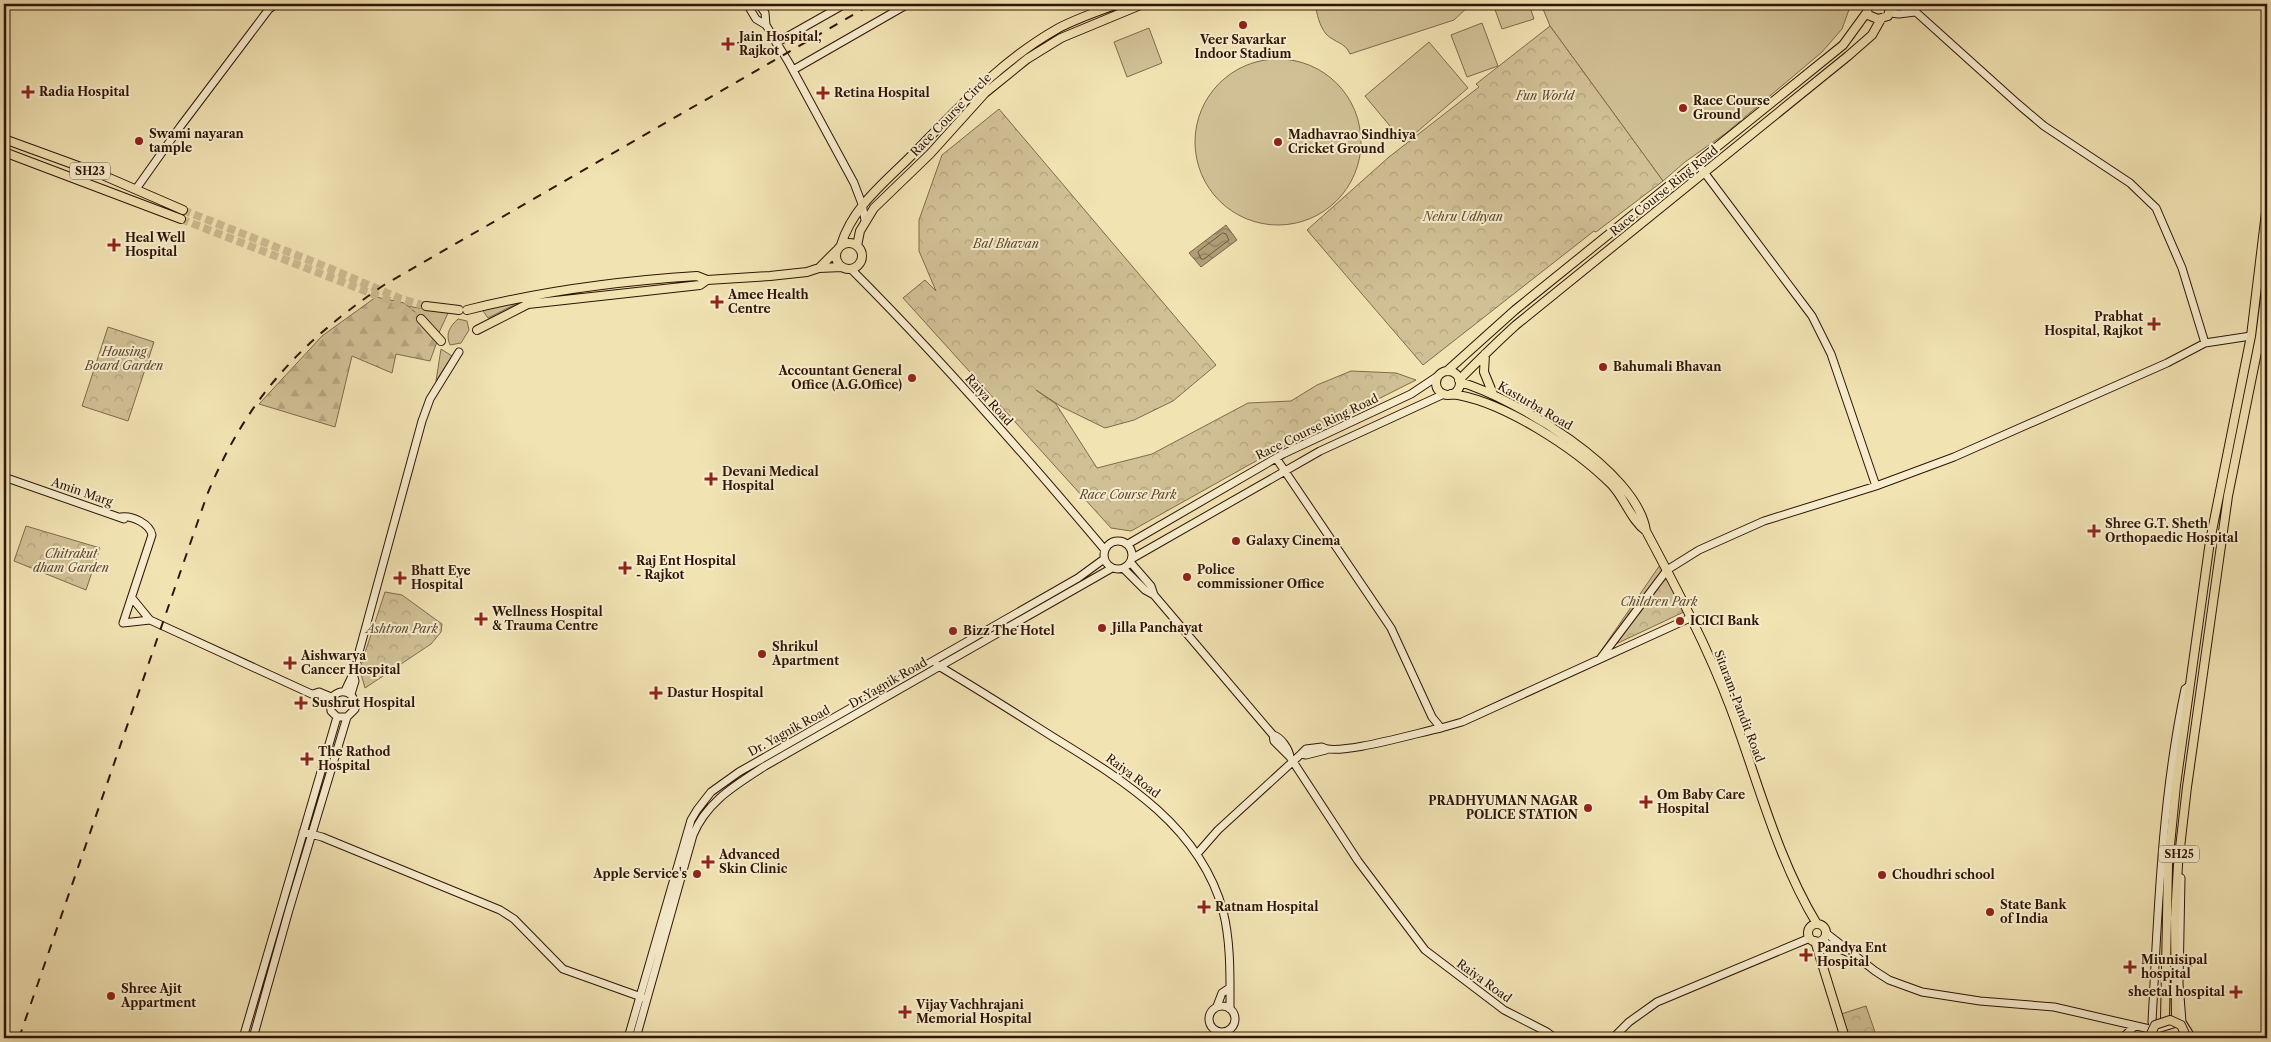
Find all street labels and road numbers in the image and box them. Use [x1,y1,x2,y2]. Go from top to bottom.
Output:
street label: Race Course Circle [907,70,994,159]
street label: Race Course Ring Road [1607,142,1721,239]
road number: SH23 [70,162,110,180]
street label: Raiya Road [962,371,1017,429]
street label: Kasturba Road [1495,378,1576,433]
street label: Race Course Ring Road [1253,390,1381,463]
street label: Amin Marg [48,474,116,509]
street label: Sitaram-Pandit Road [1711,648,1768,765]
street label: Dr.Yagnik Road [846,654,930,711]
street label: Dr. Yagnik Road [745,702,833,759]
street label: Raiya Road [1103,750,1164,801]
road number: SH25 [2159,846,2199,862]
street label: Raiya Road [1454,956,1515,1006]

